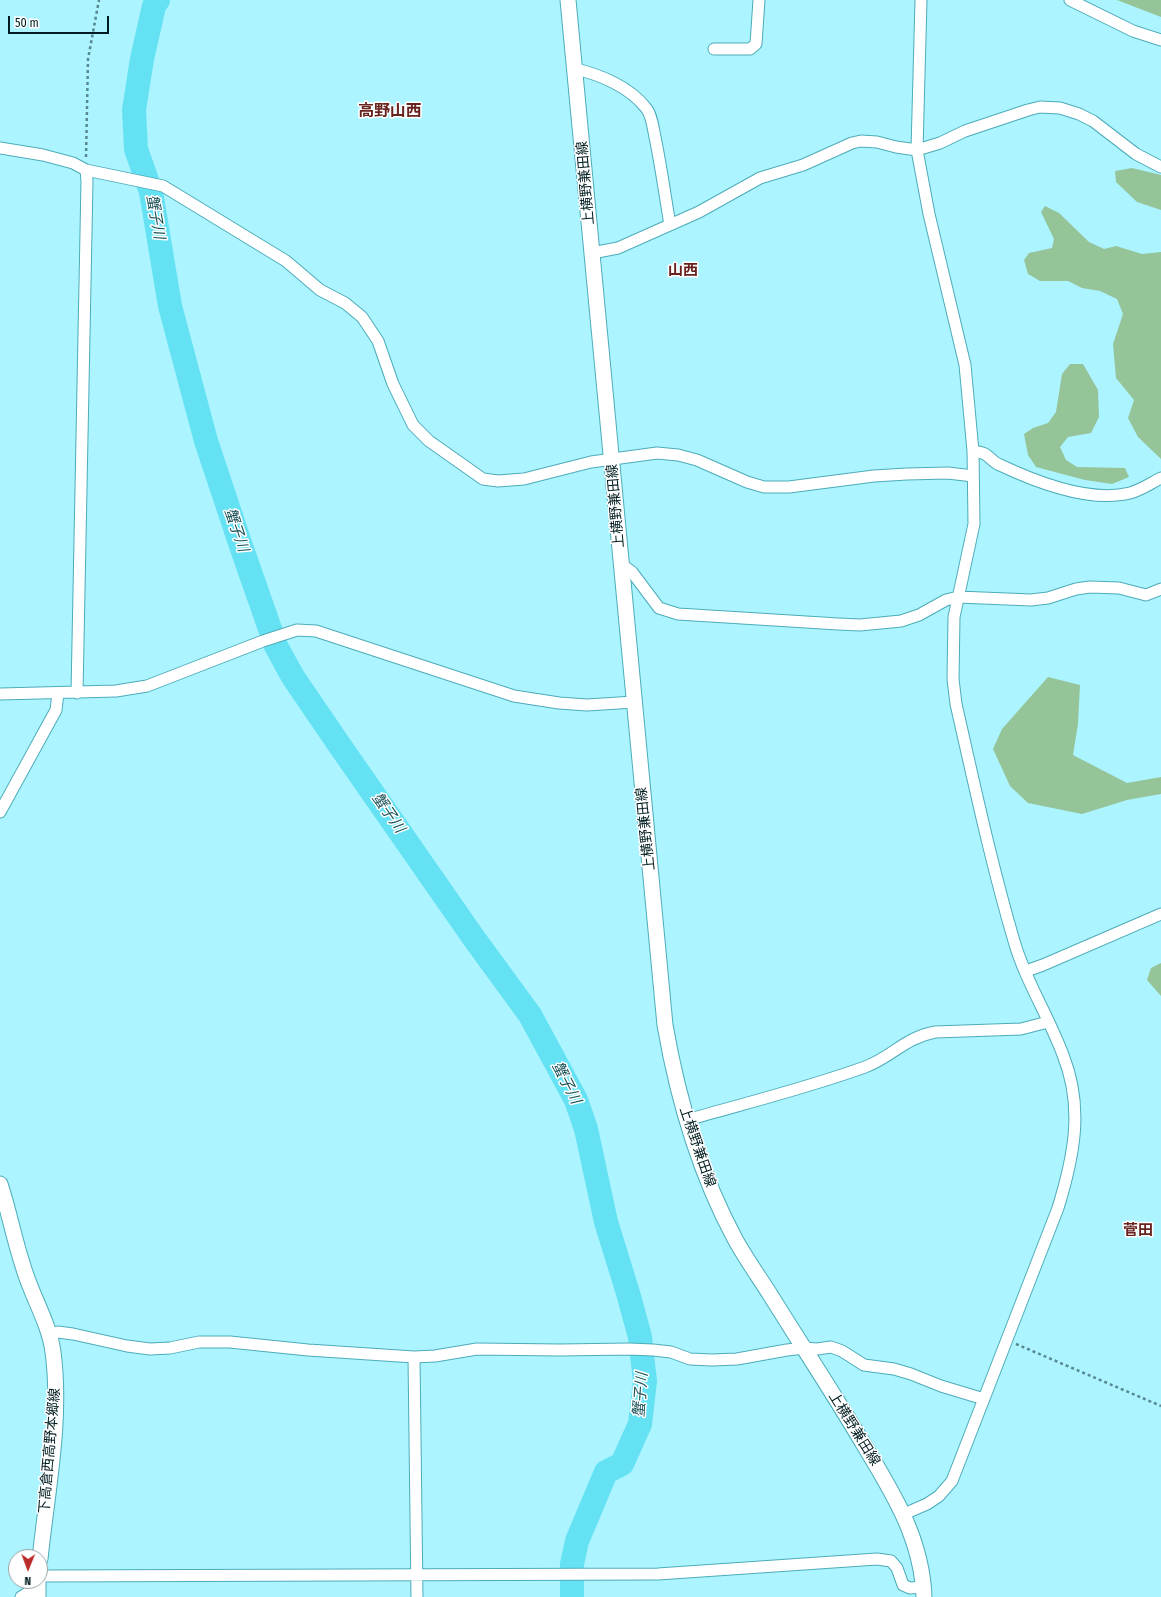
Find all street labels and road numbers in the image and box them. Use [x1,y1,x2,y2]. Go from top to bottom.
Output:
street label: 上横野兼田線 [574,140,598,226]
street label: 上横野兼田線 [604,463,628,549]
street label: 上横野兼田線 [633,786,659,872]
street label: 上横野兼田線 [675,1105,719,1189]
street label: 下高倉西高野本郷線 [36,1388,64,1514]
street label: 上横野兼田線 [825,1389,883,1469]

